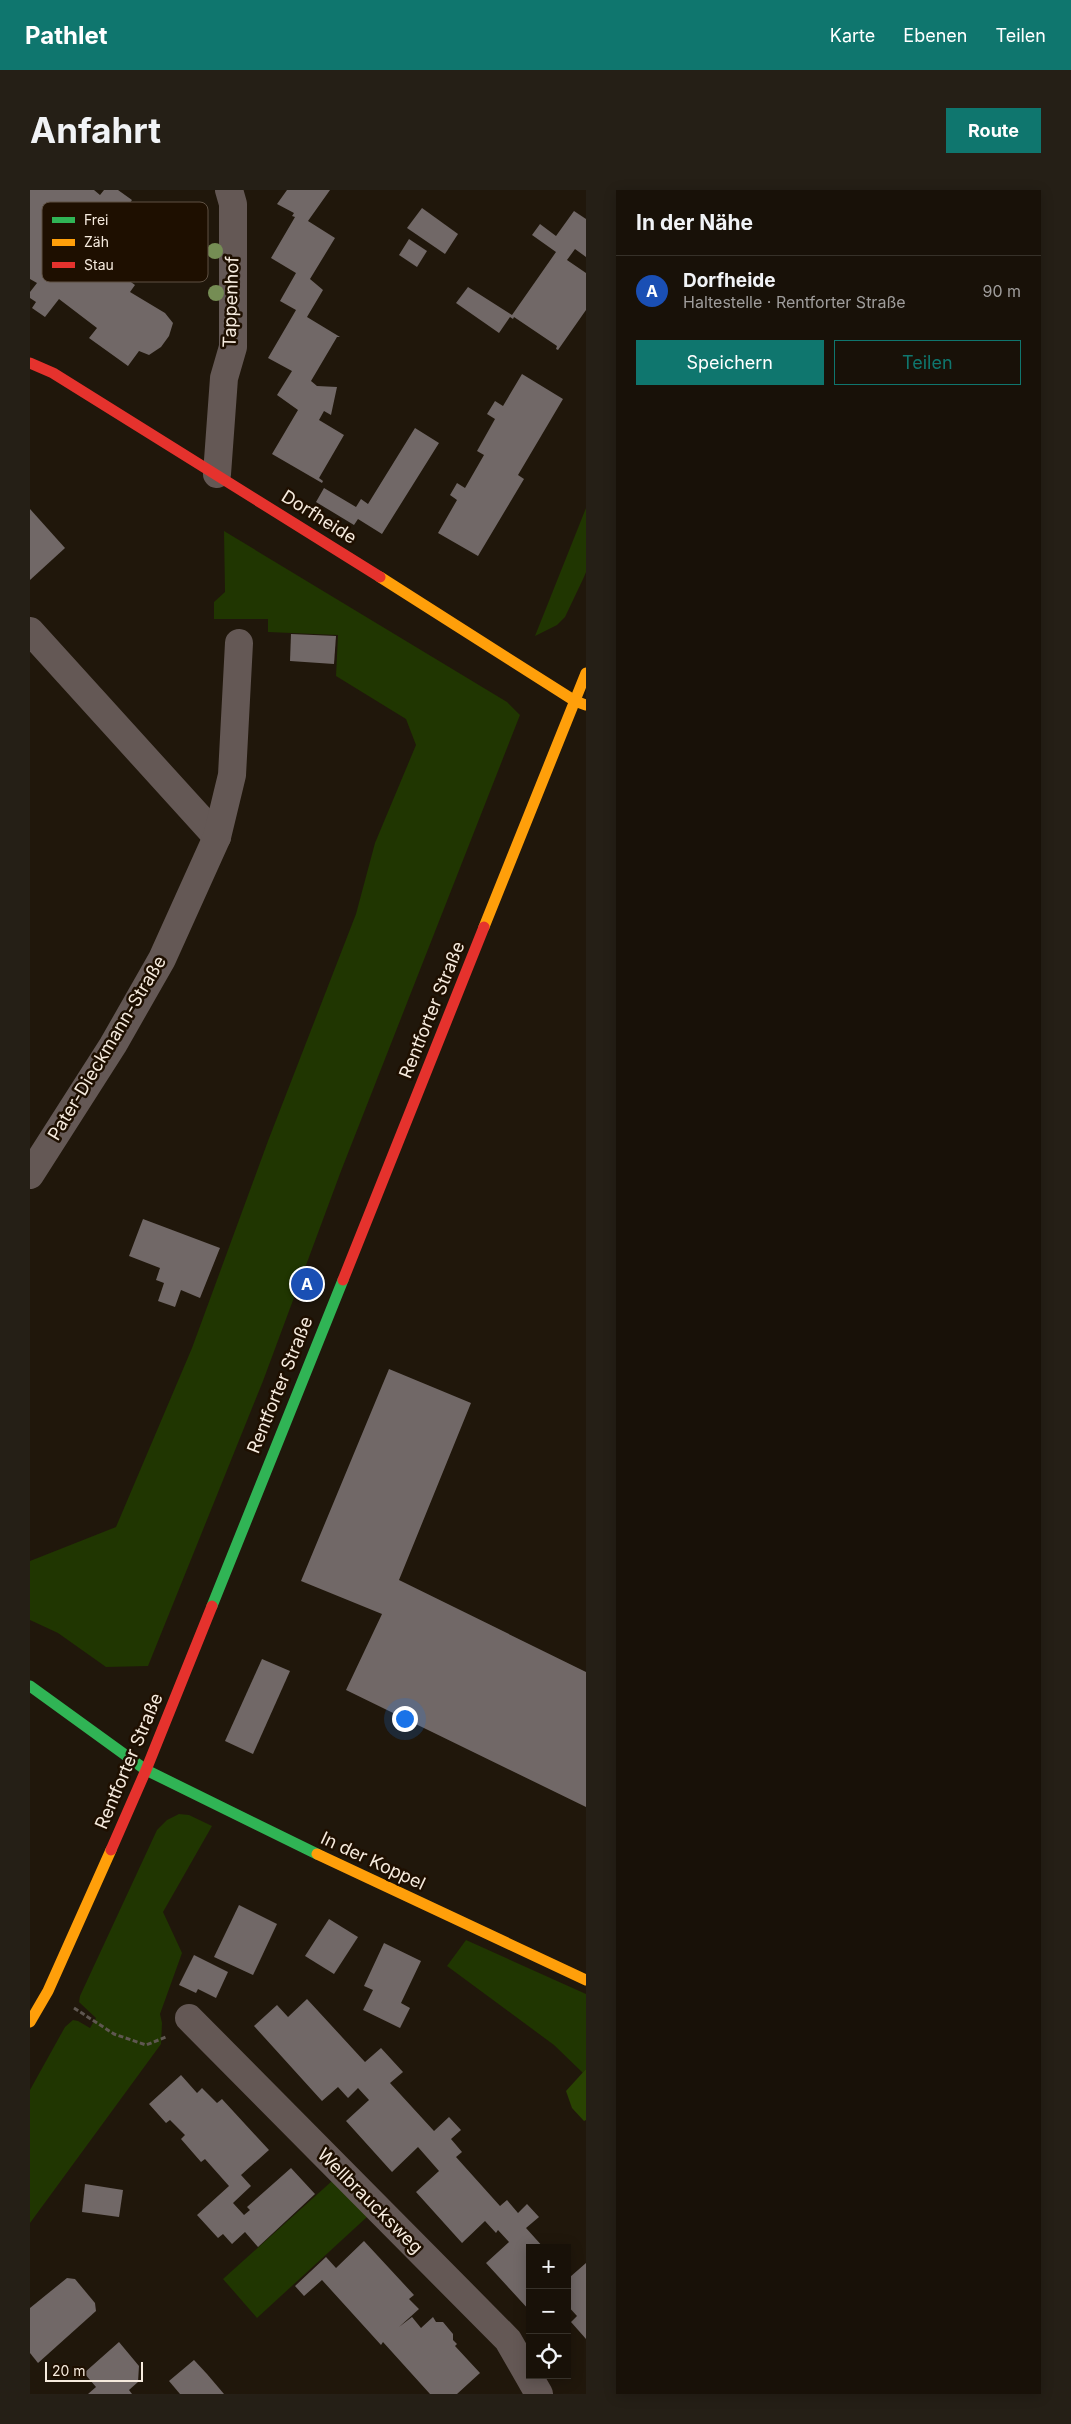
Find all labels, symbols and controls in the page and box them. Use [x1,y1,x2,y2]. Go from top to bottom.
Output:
text: Pathlet [25,21,108,50]
text: Karte [830,25,875,46]
text: Ebenen [903,25,967,46]
text: Teilen [995,25,1046,46]
button: Route [946,108,1041,153]
text: Anfahrt [30,109,161,151]
legend [42,202,208,282]
text: In der Nähe [636,210,753,235]
text: Frei [84,211,108,228]
text: Zäh [84,233,109,250]
street label: Tappenhof [218,255,243,348]
text: Stau [84,256,114,273]
text: Dorfheide [683,269,776,292]
text: A [646,281,658,301]
text: 90 m [982,281,1021,301]
text: Haltestelle · Rentforter Straße [683,292,906,312]
button: Speichern [636,340,824,385]
button: Teilen [834,340,1021,385]
street label: Dorfheide [278,485,361,548]
street label: Rentforter Straße [394,938,469,1081]
street label: Pater-Dieckmann-Straße [43,952,170,1144]
pin: A [291,1265,323,1303]
street label: Rentforter Straße [242,1313,317,1456]
street label: Rentforter Straße [90,1690,167,1832]
your location [392,1706,418,1732]
street label: In der Koppel [318,1827,429,1894]
street label: Wellbraucksweg [313,2144,427,2258]
map controls [526,2244,571,2379]
button: + [526,2244,571,2289]
button: − [526,2289,571,2334]
button: locate [526,2334,571,2379]
scale bar [45,2359,142,2382]
text: 20 m [52,2362,86,2379]

